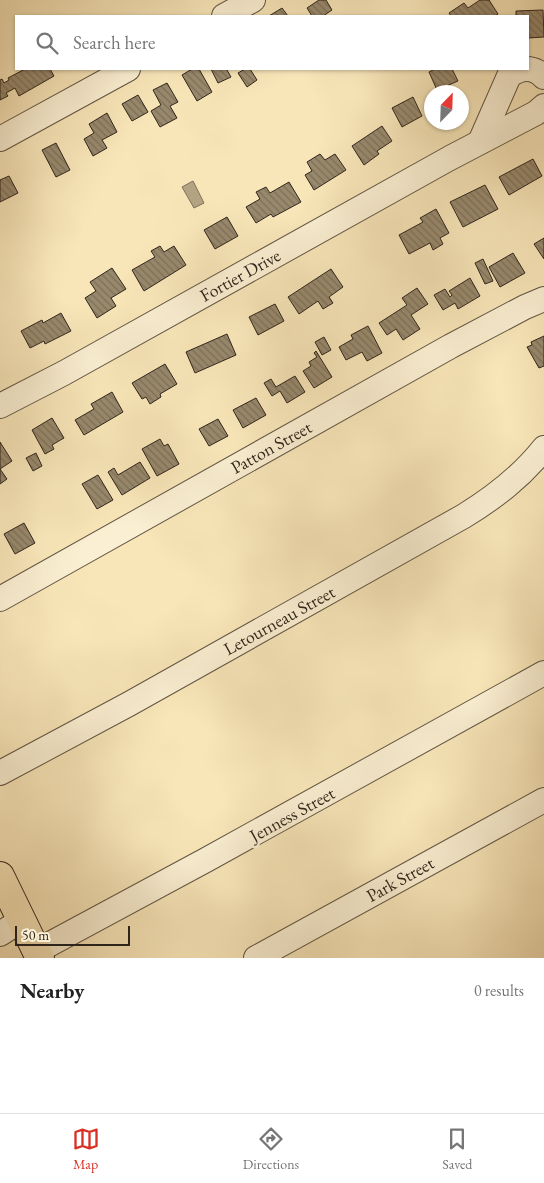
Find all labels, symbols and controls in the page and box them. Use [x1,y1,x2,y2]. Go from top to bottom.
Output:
search box [15,15,529,70]
icon: search [33,29,61,57]
text: Search here [73,30,155,55]
north arrow [424,85,469,130]
street label: Fortier Drive [196,243,284,307]
street label: Patton Street [226,415,316,479]
street label: Letourneau Street [219,580,339,660]
street label: Jenness Street [244,781,339,848]
street label: Park Street [362,851,438,907]
scale bar [15,923,130,946]
text: 50 m [22,926,49,944]
text: Nearby [20,977,84,1004]
text: 0 results [474,980,524,1001]
tab: Map [72,1125,100,1173]
tab: Directions [243,1125,299,1173]
tab: Saved [442,1125,472,1173]

